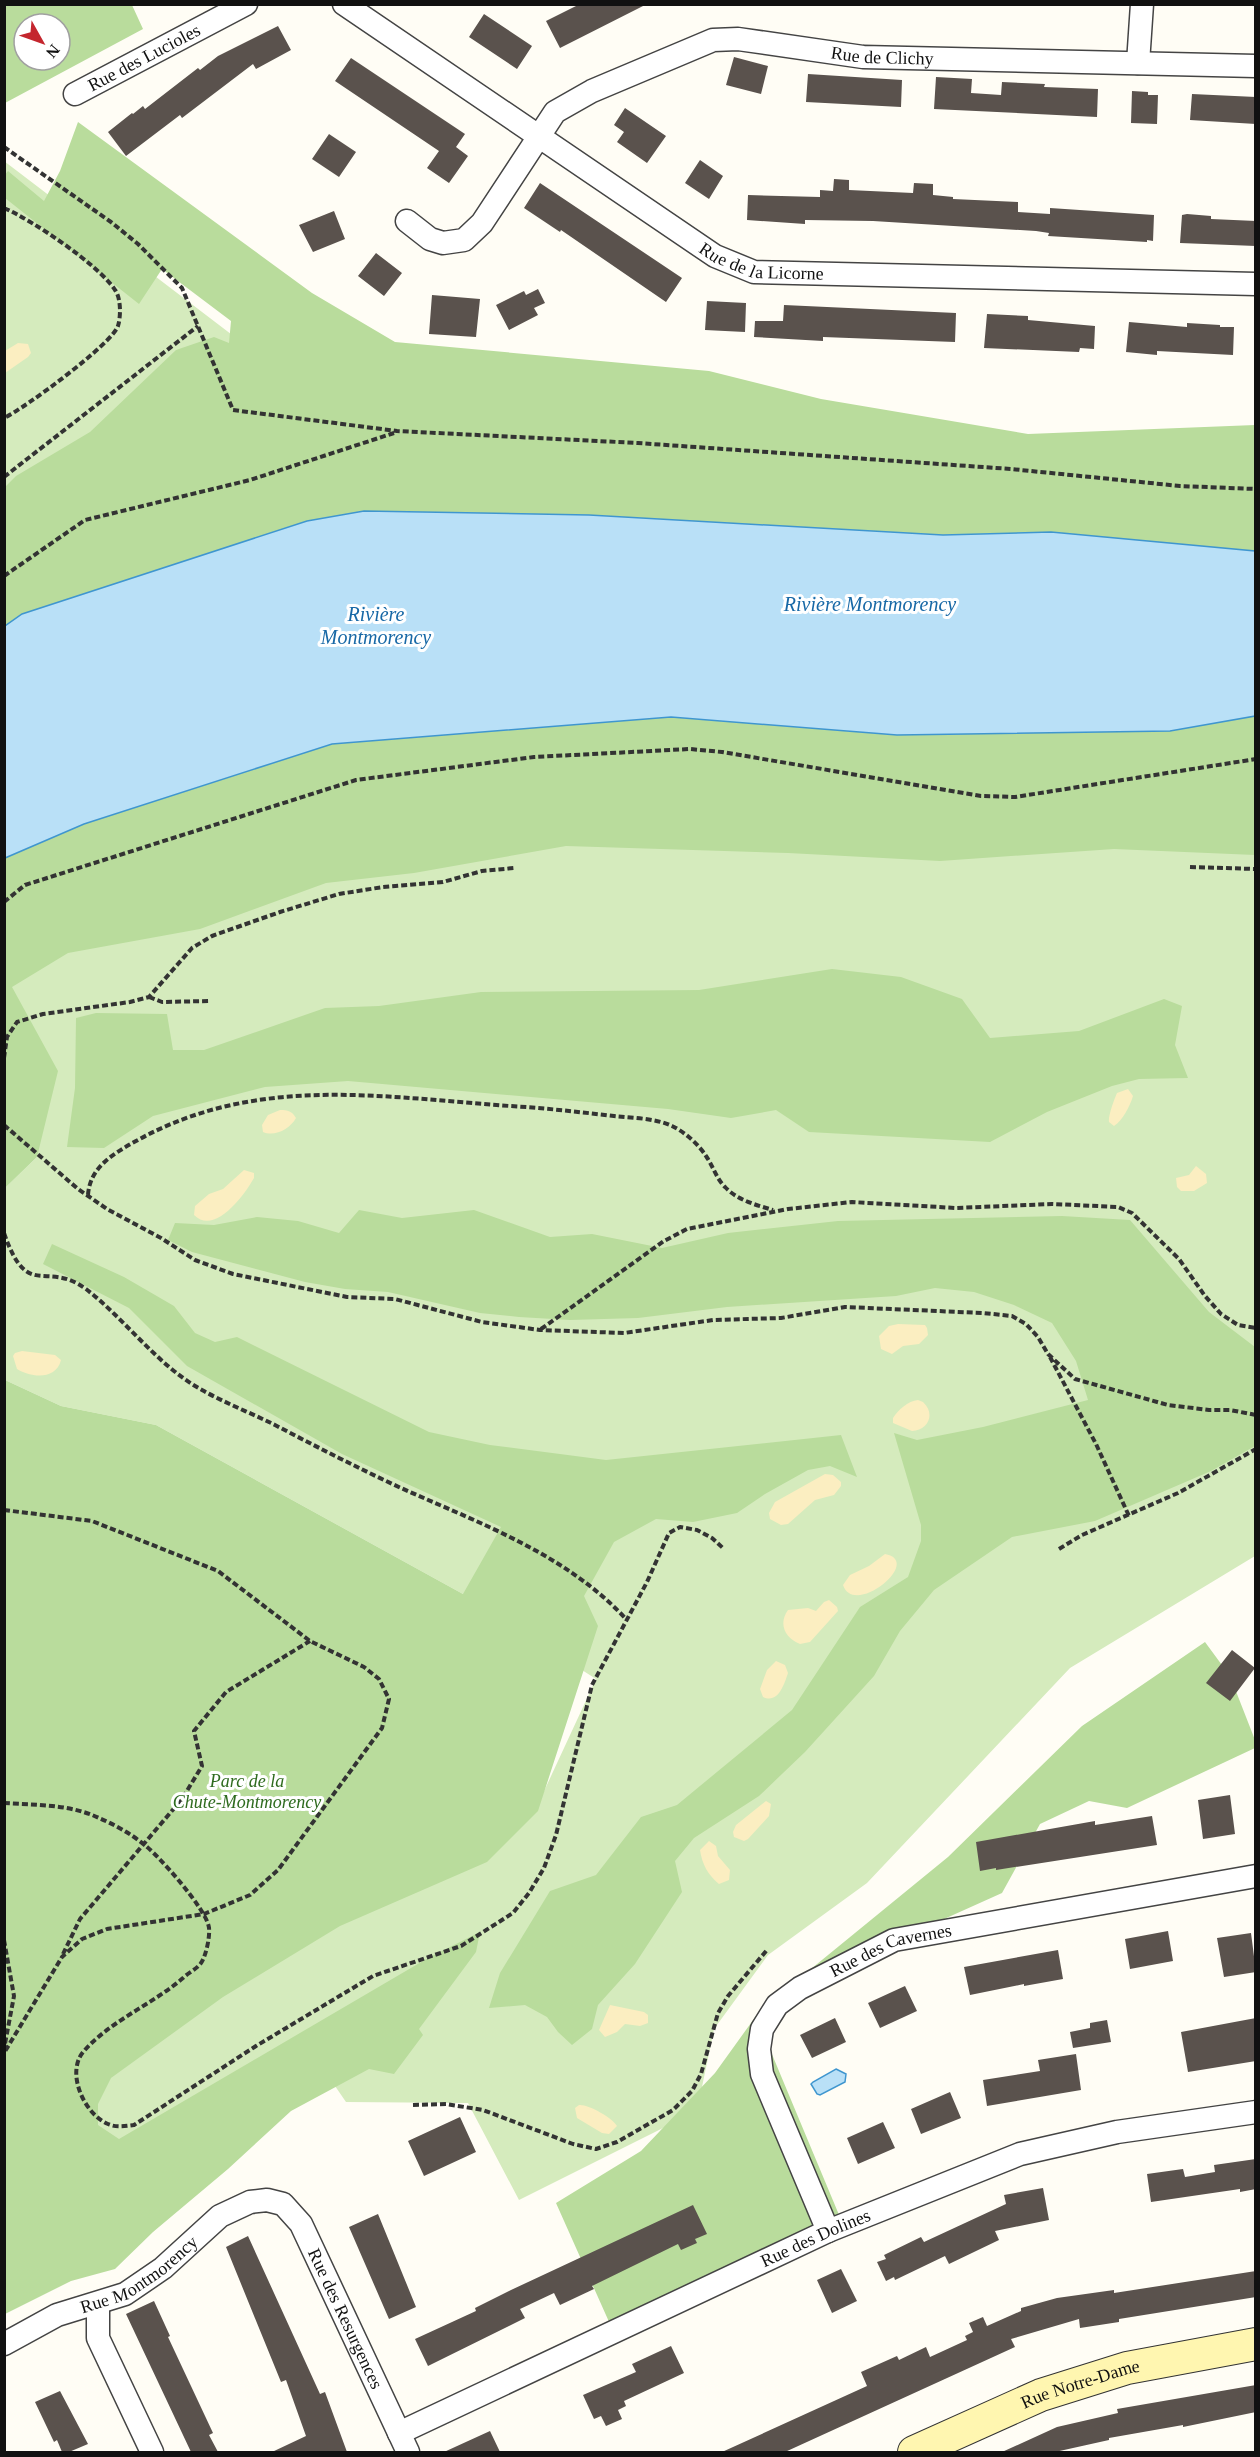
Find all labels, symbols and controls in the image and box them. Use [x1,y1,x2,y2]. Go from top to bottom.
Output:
north arrow [12,12,72,72]
street label: Rue des Lucioles [84,20,204,95]
text: N [43,41,63,62]
street label: Rue de Clichy [830,42,934,69]
street label: Rue de la Licorne [696,238,824,284]
water label: Rivière Montmorency [783,593,956,616]
water label: Rivière Montmorency [320,603,431,649]
park label: Parc de la Chute-Montmorency [173,1771,321,1812]
street label: Rue des Cavernes [826,1920,953,1981]
street label: Rue des Dolines [757,2205,873,2271]
street label: Rue Montmorency [78,2232,202,2317]
street label: Rue des Resurgences [304,2245,387,2392]
street label: Rue Notre-Dame [1018,2356,1141,2413]

